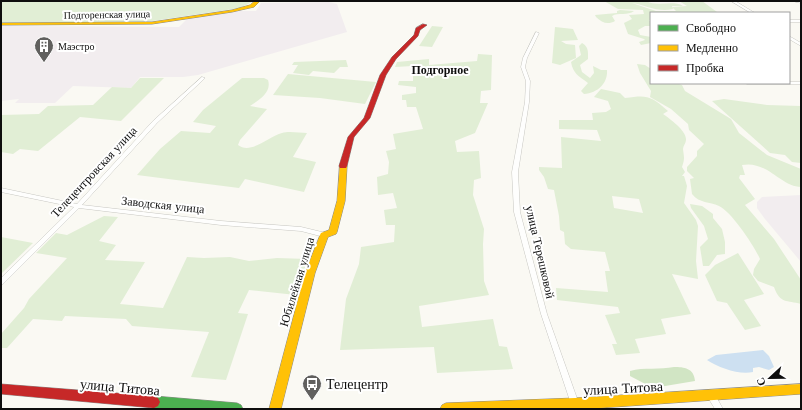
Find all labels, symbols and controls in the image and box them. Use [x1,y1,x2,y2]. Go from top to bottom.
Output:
street label: Подгоренская улица [64,7,151,22]
legend [650,12,790,84]
text: Свободно [686,20,736,35]
building icon: Маэстро [33,35,55,63]
place label: Маэстро [58,40,95,53]
text: Медленно [686,40,738,55]
text: Пробка [686,60,724,75]
district label: Подгорное [411,62,469,77]
street label: Телецентровская улица [47,122,140,221]
street label: Заводская улица [121,193,206,216]
street label: улица Терешковой [522,204,559,300]
street label: Юбилейная улица [276,235,317,328]
north arrow [750,358,790,398]
bus stop icon: Телецентр [301,373,323,401]
street label: улица Титова [79,375,161,400]
place label: Телецентр [326,375,388,393]
text: С [753,375,769,388]
street label: улица Титова [583,377,664,399]

